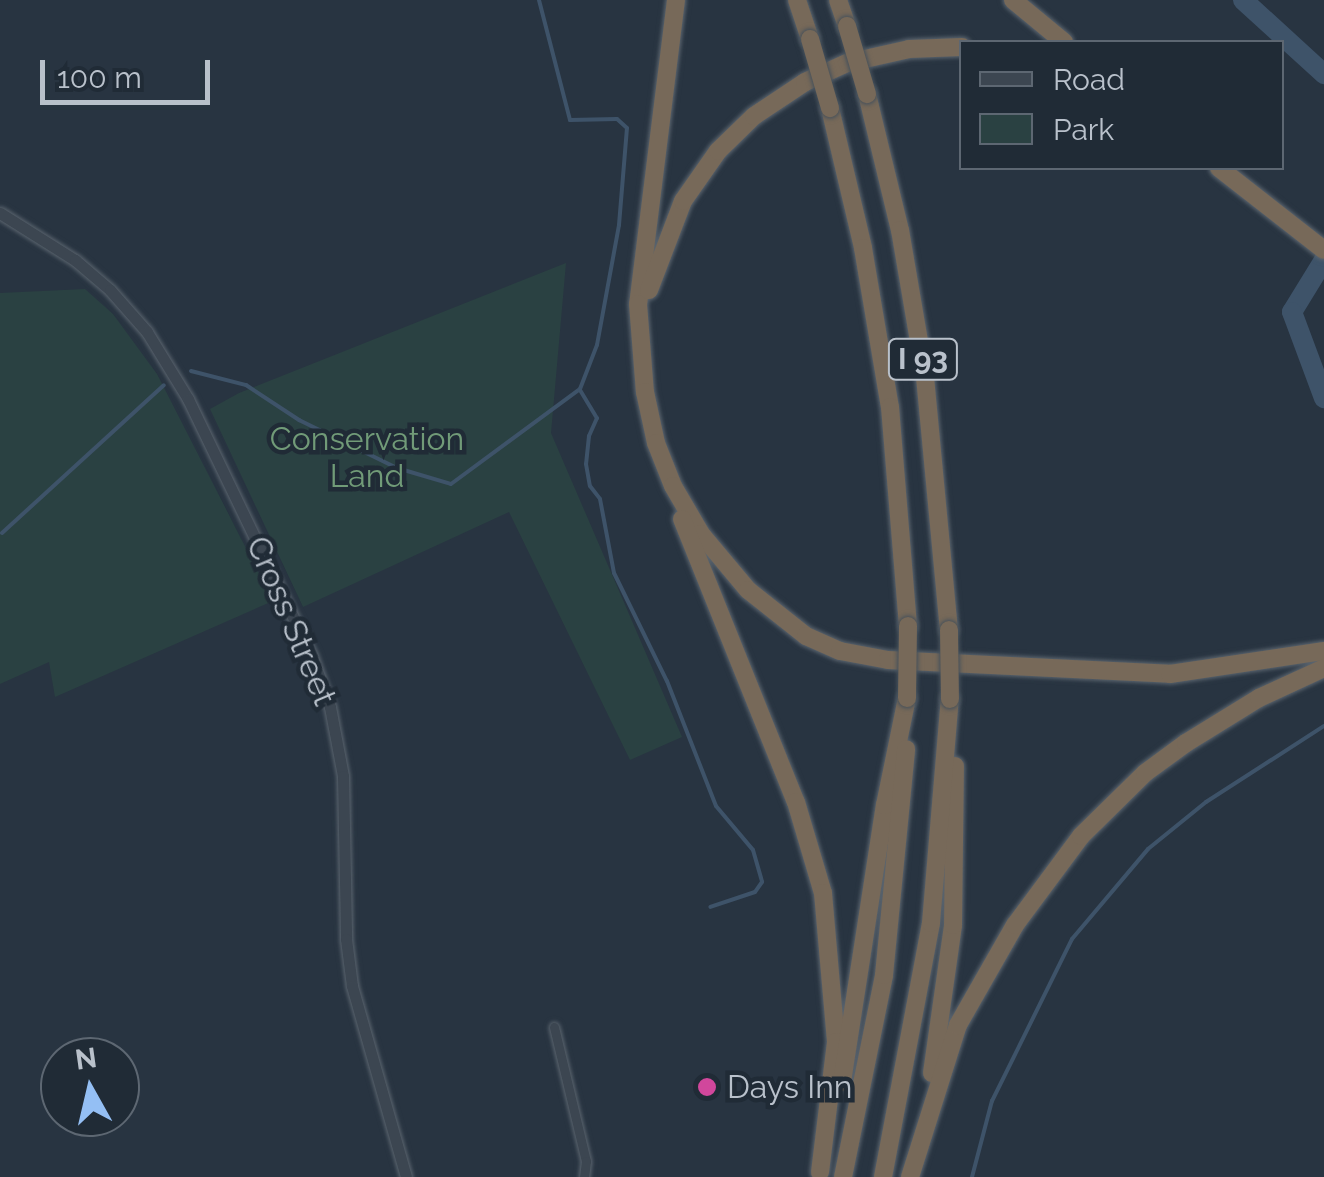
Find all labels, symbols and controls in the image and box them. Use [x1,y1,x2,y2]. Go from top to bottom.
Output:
scale bar [45,40,215,102]
legend [959,40,1284,170]
text: 100 m [57,60,142,95]
text: Road [1053,62,1125,97]
text: Park [1053,112,1114,147]
road number: I 93 [886,334,960,384]
park label: Conservation Land [270,421,464,496]
street label: Cross Street [238,531,344,711]
north arrow [40,1037,140,1137]
text: N [73,1041,99,1077]
place label: Days Inn [727,1068,852,1106]
marker: Days Inn [696,1076,718,1098]

